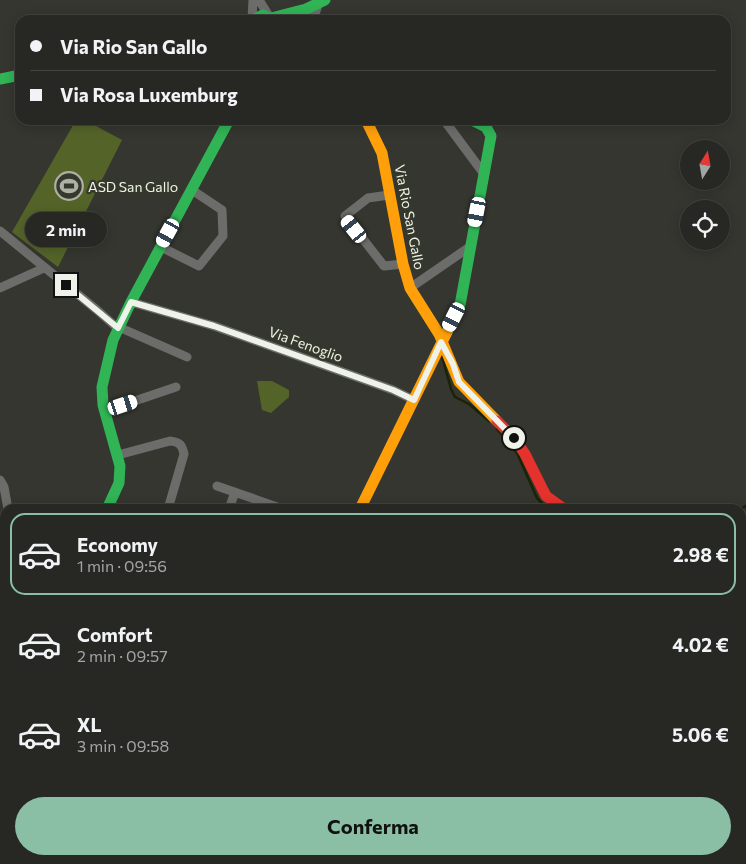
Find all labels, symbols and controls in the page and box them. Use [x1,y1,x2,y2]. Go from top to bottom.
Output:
text: Via Rio San Gallo [60,35,207,58]
text: Via Rosa Luxemburg [60,83,238,106]
north arrow [680,140,730,190]
map controls [680,140,730,250]
street label: Via Rio San Gallo [391,163,429,271]
sports icon: ASD San Gallo [54,171,84,201]
place label: ASD San Gallo [88,178,178,195]
car [466,196,487,228]
button: locate [680,200,730,250]
callout: 2 min [25,212,107,248]
car [338,213,369,245]
car [154,216,181,250]
text: 2 min [46,220,86,239]
route end [55,274,77,296]
car [440,300,467,334]
street label: Via Fenoglio [267,323,345,365]
car [106,393,139,417]
route start [503,427,525,449]
icon: car [17,532,62,577]
text: Economy [77,533,158,556]
text: 2.98 € [673,543,729,566]
text: 1 min · 09:56 [77,556,167,575]
icon: car [17,622,62,667]
text: Comfort [77,623,153,646]
text: 4.02 € [672,633,729,656]
text: 2 min · 09:57 [77,646,168,665]
icon: car [17,712,62,757]
text: XL [77,713,102,736]
text: 5.06 € [672,723,729,746]
text: 3 min · 09:58 [77,736,169,755]
button: Conferma [15,797,731,855]

